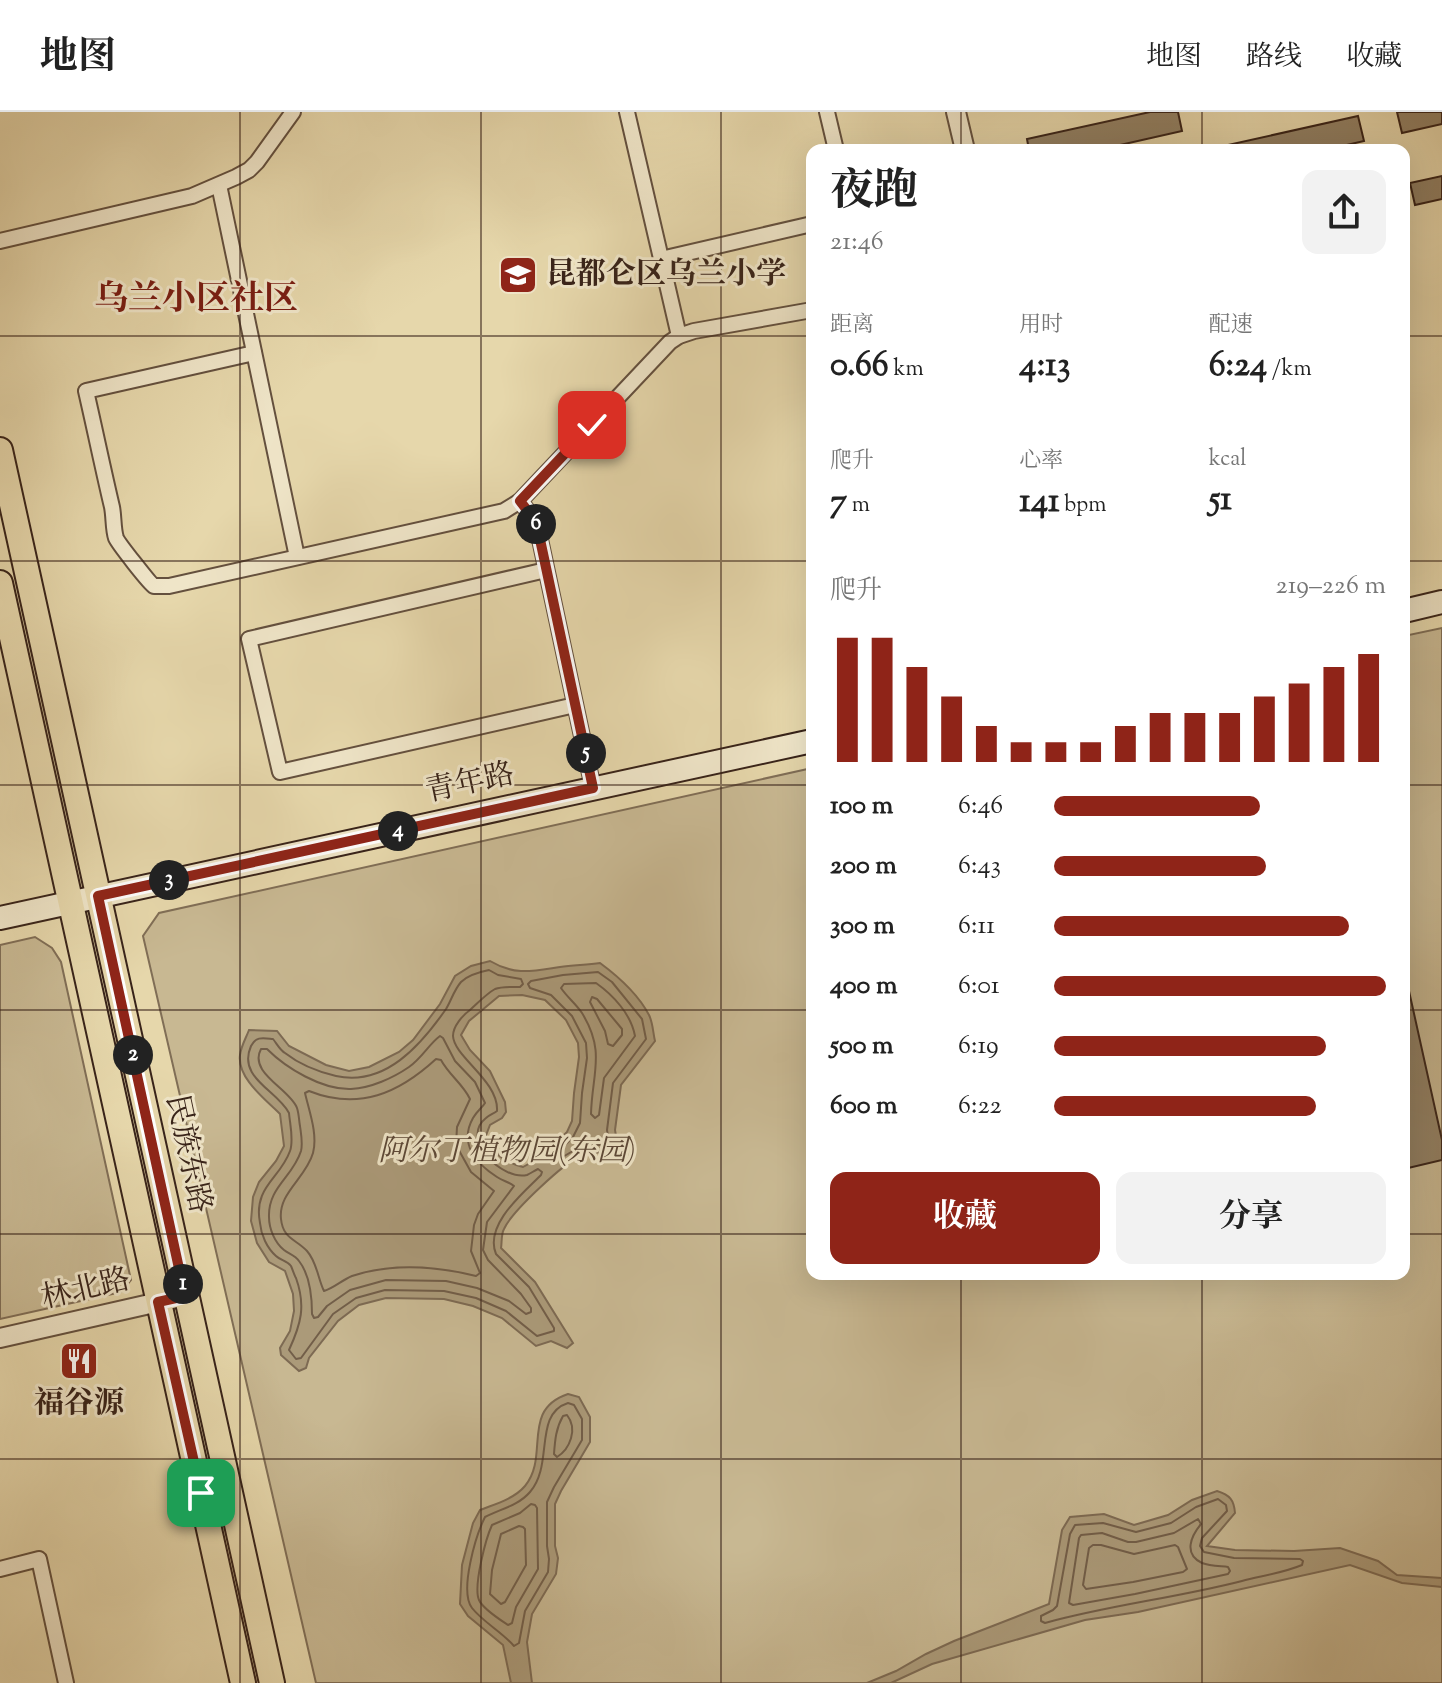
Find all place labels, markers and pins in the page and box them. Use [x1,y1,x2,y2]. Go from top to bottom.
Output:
school or university icon: 昆都仑区乌兰小学 [497,254,539,296]
place label: 昆都仑区乌兰小学 [546,254,786,297]
pin [558,391,626,459]
pin: 6 [516,504,556,544]
pin: 5 [566,733,606,773]
pin: 4 [378,811,418,851]
pin: 3 [149,860,189,900]
pin: 2 [113,1035,153,1075]
pin: 1 [163,1264,203,1304]
restaurant icon: 福谷源 [58,1340,100,1382]
place label: 福谷源 [34,1383,124,1426]
pin [167,1459,235,1527]

